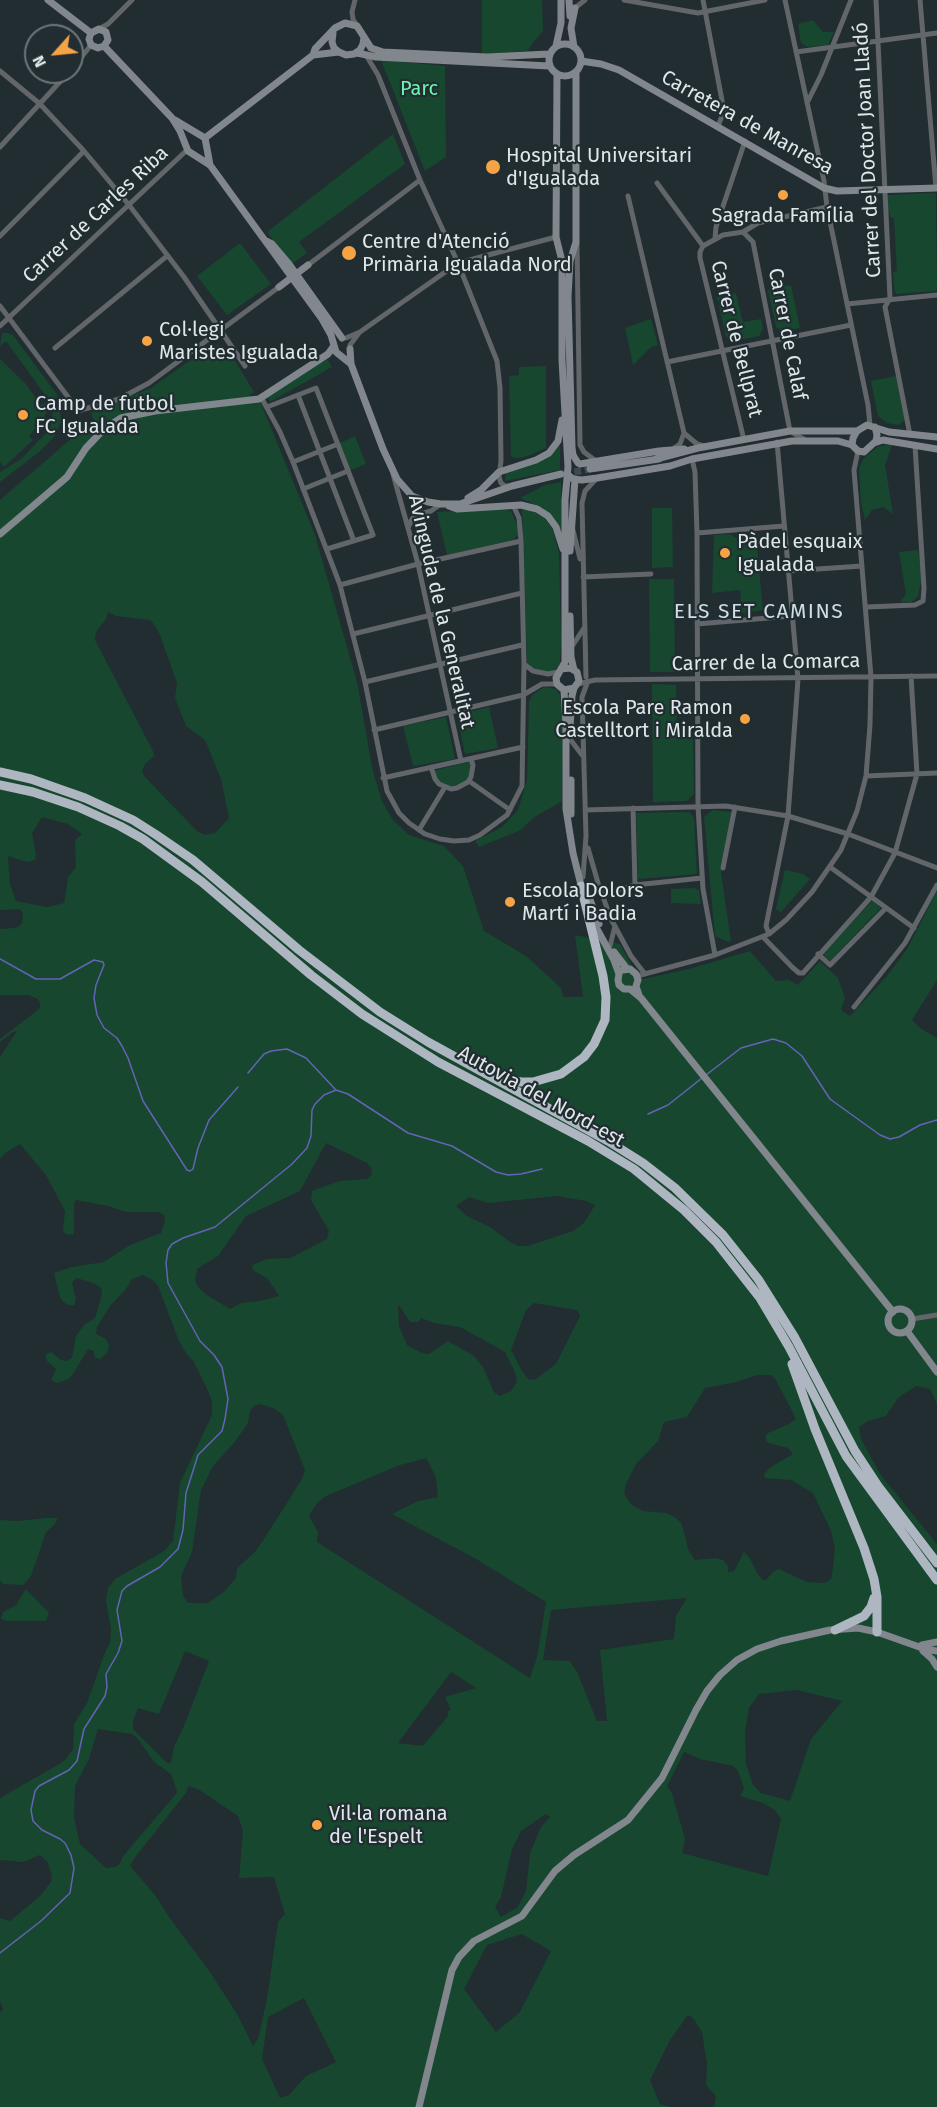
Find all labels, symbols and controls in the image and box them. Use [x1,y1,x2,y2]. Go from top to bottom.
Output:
street label: Carrer del Doctor Joan Lladó [849,22,887,278]
north arrow [24,24,84,84]
text: N [28,52,50,71]
street label: Carretera de Manresa [657,66,837,180]
park label: Parc [400,77,438,101]
street label: Carrer de Carles Riba [18,141,174,289]
place label: Hospital Universitari d'Igualada [506,144,692,191]
marker: Hospital Universitari d'Igualada [484,158,502,176]
marker: Sagrada Família [776,188,790,202]
place label: Sagrada Família [712,204,854,228]
place label: Centre d'Atenció Primària Igualada Nord [362,230,572,277]
marker: Centre d'Atenció Primària Igualada Nord [340,244,358,262]
street label: Carrer de Bellprat [705,258,767,420]
street label: Carrer de Calaf [762,266,812,402]
place label: Col·legi Maristes Igualada [159,318,318,365]
marker: Col·legi Maristes Igualada [140,334,154,348]
place label: Camp de futbol FC Igualada [35,392,174,439]
marker: Camp de futbol FC Igualada [16,408,30,422]
street label: Avinguda de la Generalitat [402,493,480,731]
place label: Pàdel esquaix Igualada [737,530,862,577]
marker: Pàdel esquaix Igualada [718,546,732,560]
district label: ELS SET CAMINS [674,599,844,625]
street label: Carrer de la Comarca [672,649,860,677]
place label: Escola Pare Ramon Castelltort i Miralda [555,696,733,743]
marker: Escola Pare Ramon Castelltort i Miralda [738,712,752,726]
place label: Escola Dolors Martí i Badia [522,879,643,926]
marker: Escola Dolors Martí i Badia [503,895,517,909]
street label: Autovia del Nord-est [453,1041,629,1153]
place label: Vil·la romana de l'Espelt [329,1802,448,1849]
marker: Vil·la romana de l'Espelt [310,1818,324,1832]

